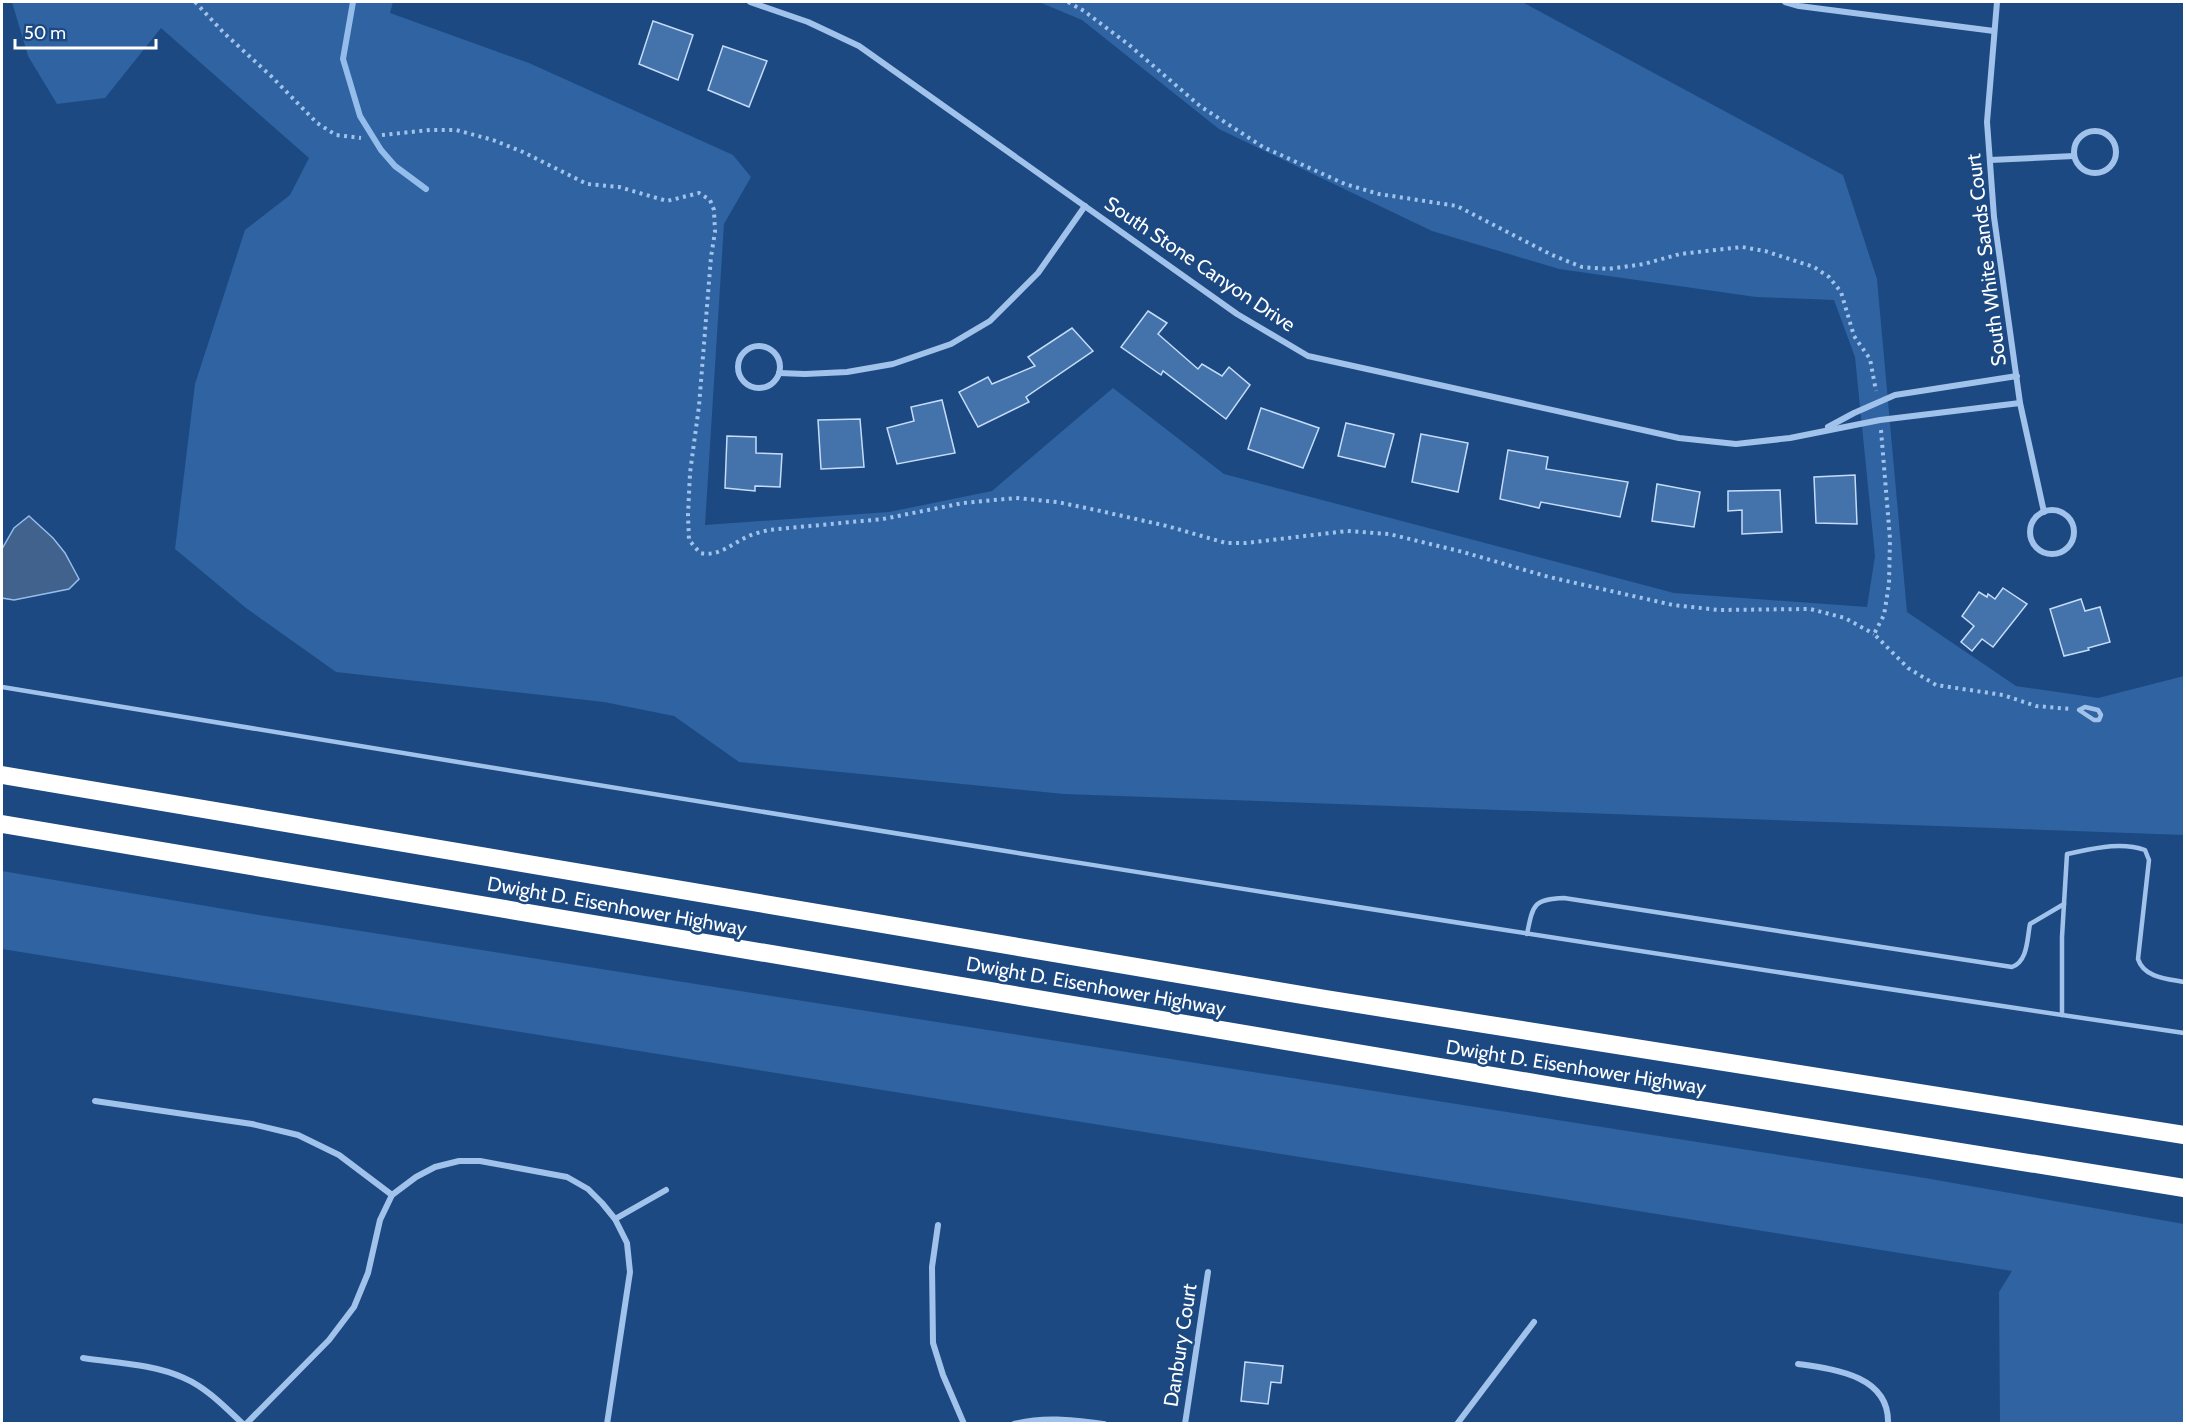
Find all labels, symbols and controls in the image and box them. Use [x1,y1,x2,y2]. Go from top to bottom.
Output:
scale bar [15,12,156,50]
text: 50 m [24,22,66,44]
street label: South White Sands Court [1961,152,2011,367]
street label: South Stone Canyon Drive [1100,191,1300,337]
street label: Dwight D. Eisenhower Highway [485,871,749,941]
street label: Dwight D. Eisenhower Highway [964,951,1228,1021]
street label: Dwight D. Eisenhower Highway [1444,1035,1708,1099]
street label: Danbury Court [1158,1282,1202,1408]

